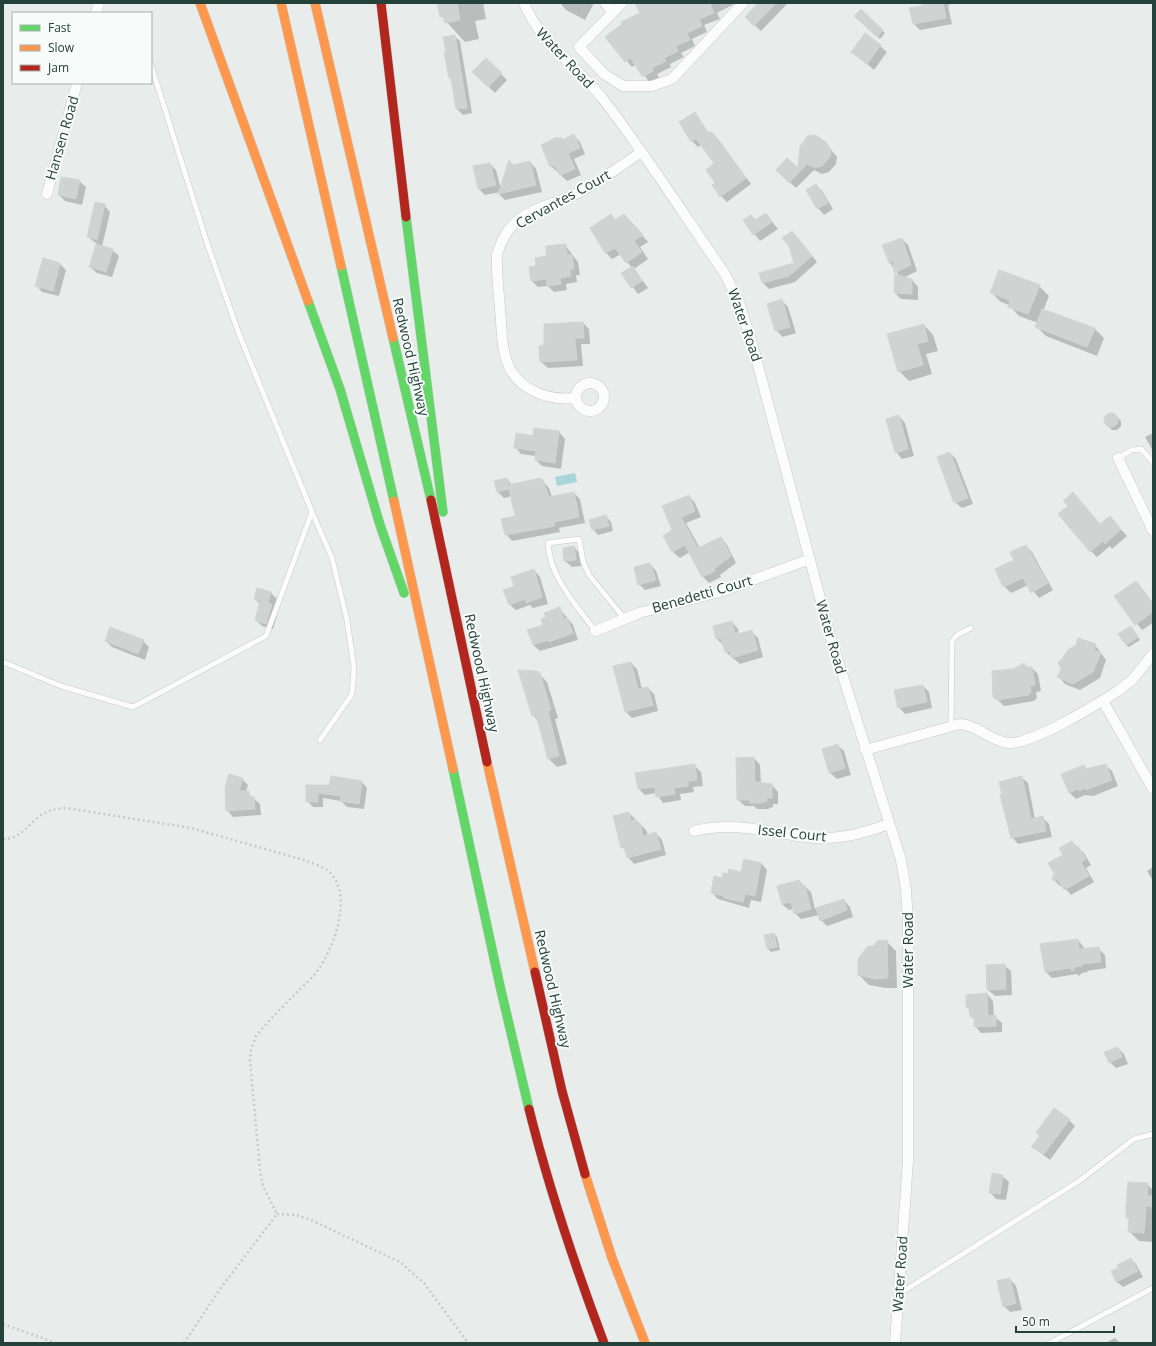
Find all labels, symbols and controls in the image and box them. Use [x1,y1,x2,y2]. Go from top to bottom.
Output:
legend [12,12,152,84]
text: Fast [48,19,71,36]
street label: Water Road [532,23,598,92]
text: Slow [48,39,75,56]
text: Jam [47,59,69,76]
street label: Hansen Road [40,93,83,182]
street label: Cervantes Court [512,165,613,232]
street label: Water Road [724,286,767,364]
street label: Redwood Highway [389,296,435,419]
street label: Benedetti Court [650,570,754,617]
street label: Water Road [812,598,851,676]
street label: Redwood Highway [461,612,505,735]
street label: Issel Court [757,819,827,846]
street label: Water Road [898,912,917,988]
street label: Redwood Highway [531,928,577,1051]
street label: Water Road [887,1235,912,1313]
scale bar [1016,1308,1114,1334]
text: 50 m [1022,1313,1050,1330]

